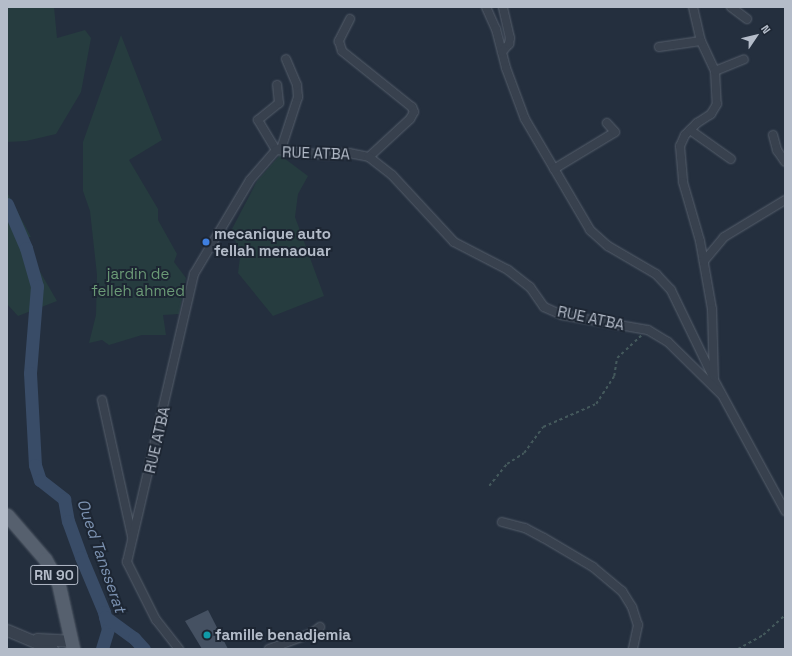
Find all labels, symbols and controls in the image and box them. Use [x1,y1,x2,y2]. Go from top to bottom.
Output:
north arrow [736,16,776,56]
text: N [758,22,774,36]
street label: RUE ATBA [282,143,350,163]
place label: mecanique auto fellah menaouar [214,224,331,259]
marker: mecanique auto fellah menaouar [201,237,211,247]
park label: jardin de felleh ahmed [91,264,185,299]
street label: RUE ATBA [556,302,626,334]
street label: RUE ATBA [141,405,173,475]
water label: Oued Tansserat [72,496,130,616]
road number: RN 90 [30,563,78,587]
place label: famille benadjemia [215,626,351,644]
marker: famille benadjemia [202,630,212,640]

